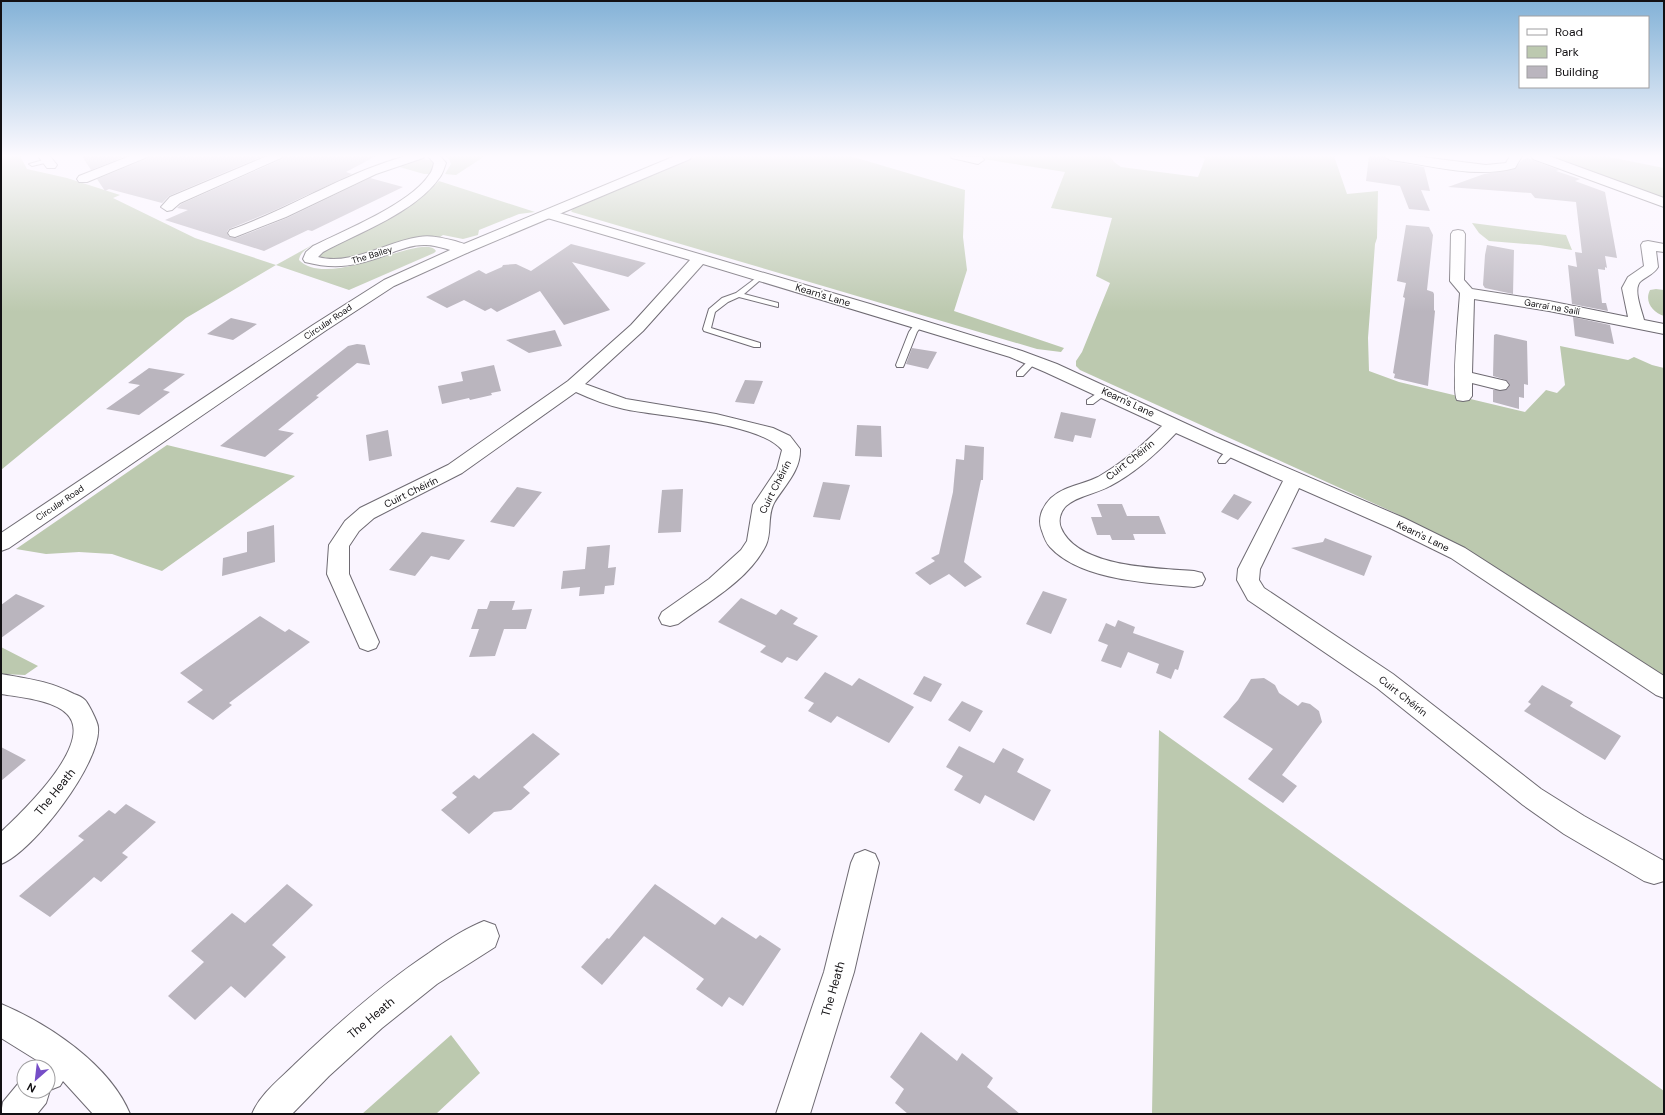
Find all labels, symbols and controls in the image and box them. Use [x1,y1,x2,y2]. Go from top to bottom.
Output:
legend [1519,16,1649,88]
text: Road [1555,24,1583,40]
text: Park [1555,44,1579,60]
text: Building [1555,64,1599,80]
street label: The Bailey [350,243,394,267]
street label: Kearn's Lane [794,280,852,310]
street label: Garraí na Sailí [1523,296,1581,318]
street label: Circular Road [302,301,355,343]
street label: Kearn's Lane [1099,384,1157,420]
street label: Cuirt Chéirín [1103,437,1157,483]
street label: Cuirt Chéirín [756,458,794,516]
street label: Cuirt Chéirín [382,473,440,511]
street label: Circular Road [34,482,87,524]
street label: Kearn's Lane [1395,518,1452,554]
street label: Cuirt Chéirín [1376,673,1430,719]
street label: The Heath [31,765,79,819]
street label: The Heath [818,959,849,1018]
street label: The Heath [344,994,398,1042]
north arrow [16,1059,56,1099]
text: N [24,1080,38,1096]

